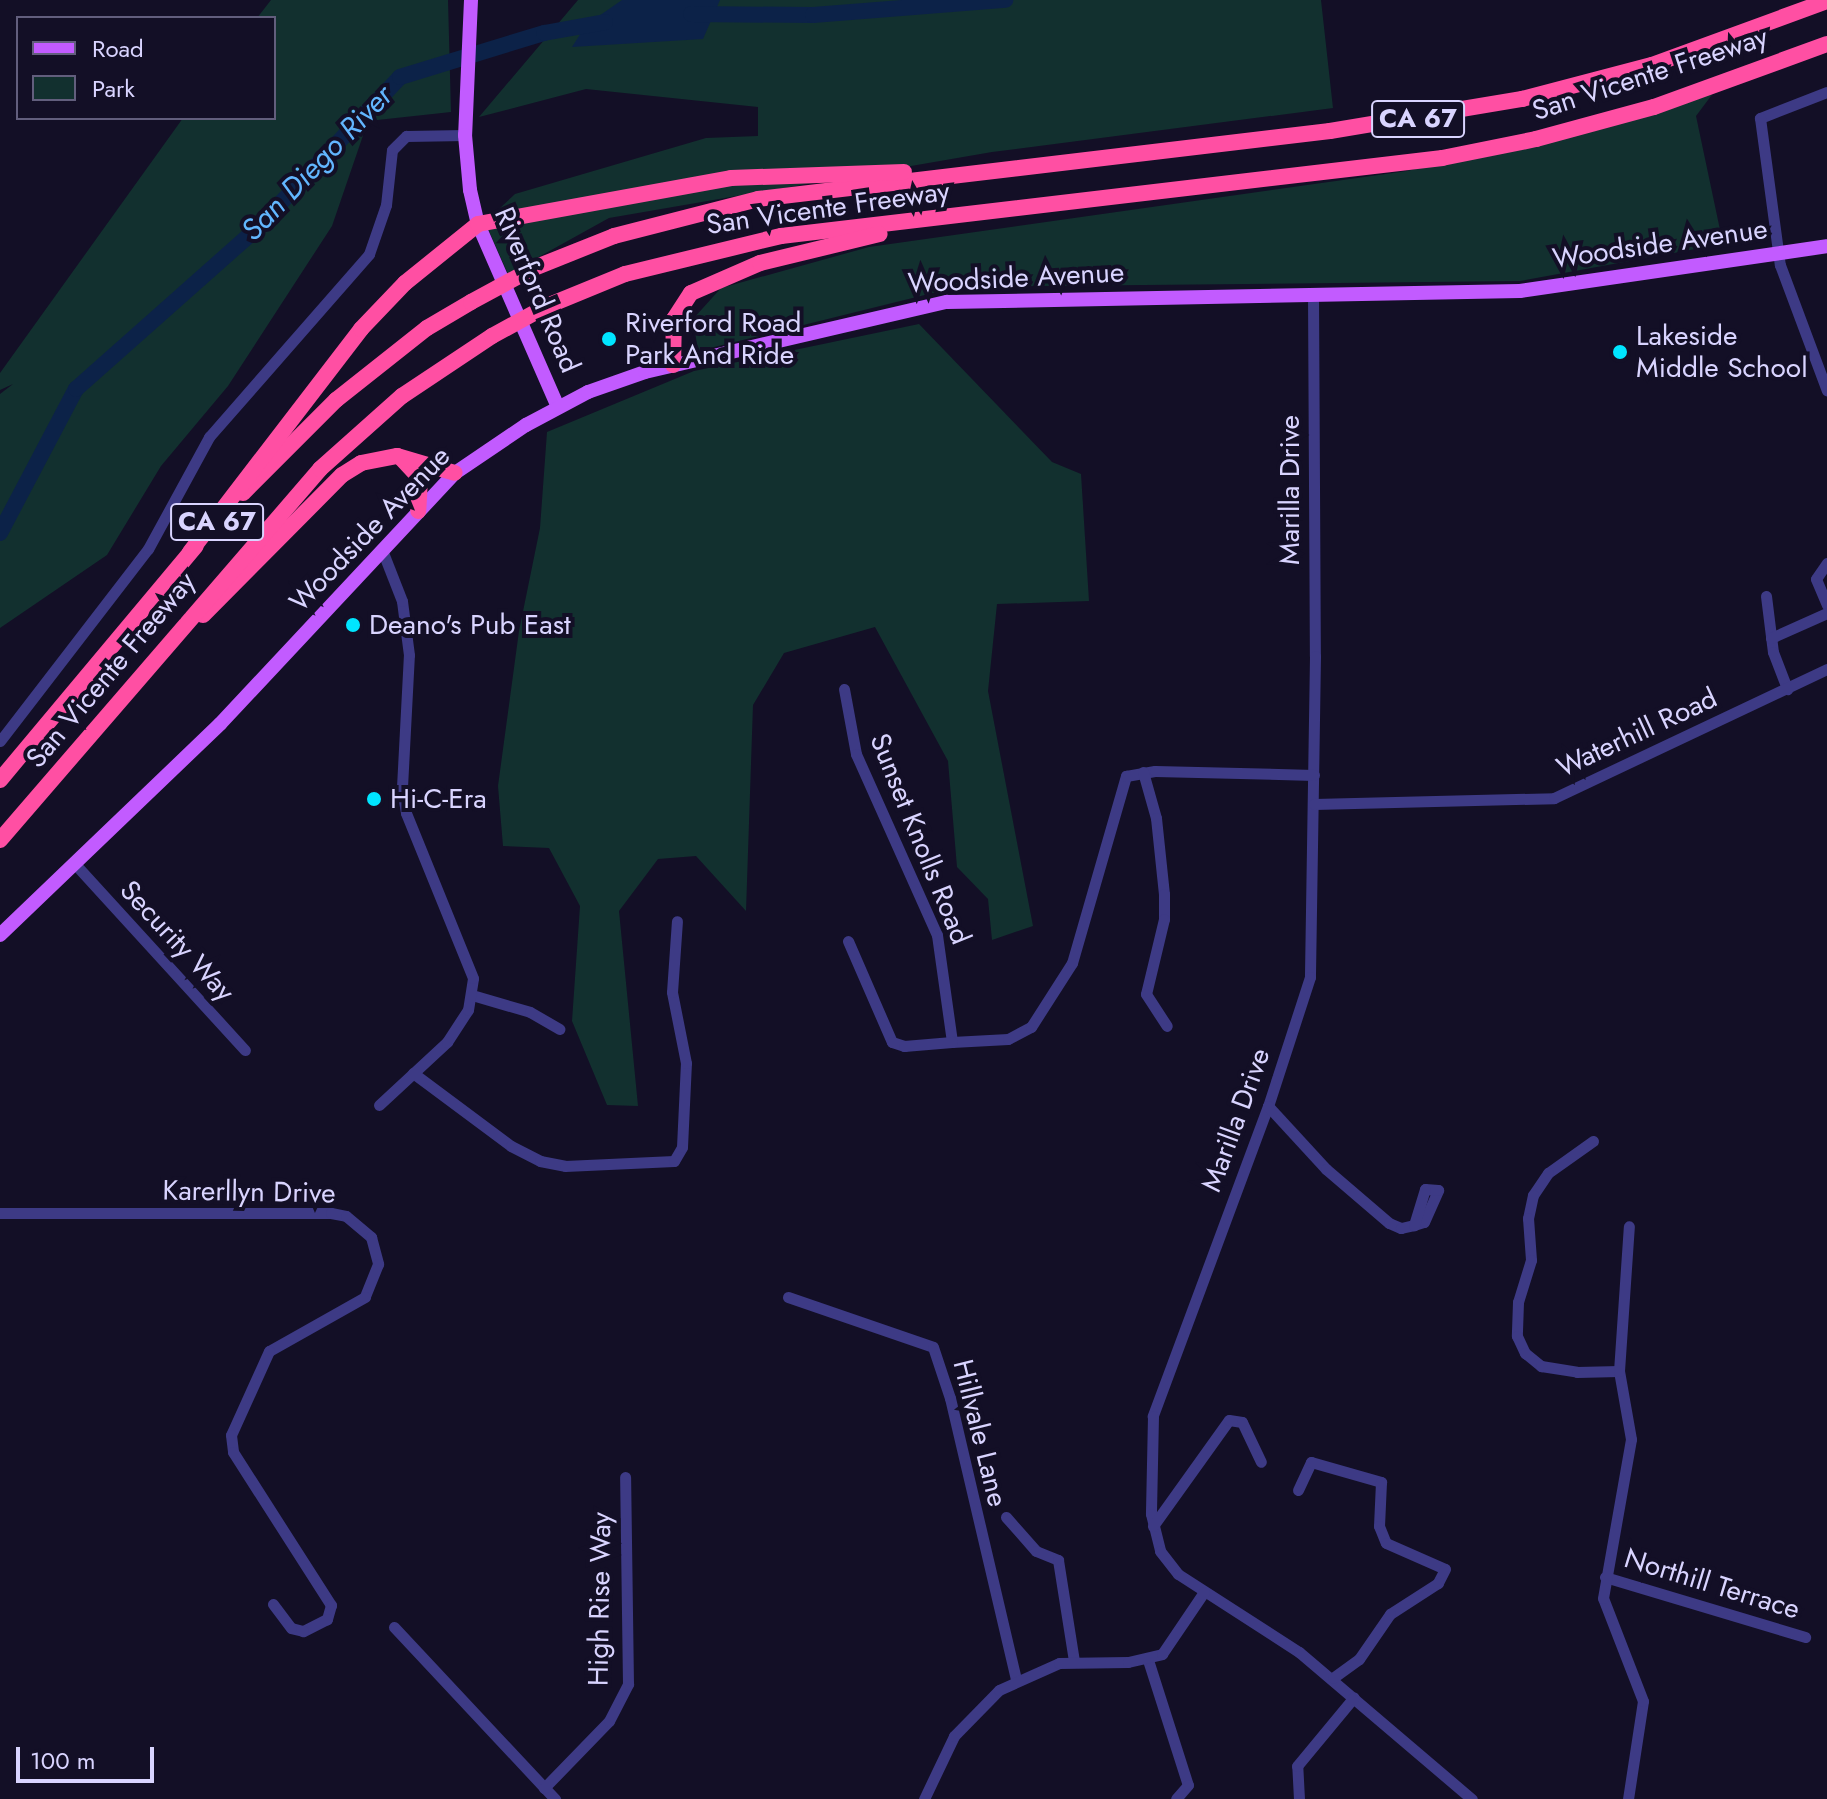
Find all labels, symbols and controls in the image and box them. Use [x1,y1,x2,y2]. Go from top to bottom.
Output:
legend [16,16,276,120]
street label: San Vicente Freeway [1528,20,1772,128]
text: Road [92,31,144,66]
text: Park [92,71,135,106]
water label: San Diego River [234,78,400,248]
road number: CA 67 [1370,97,1466,141]
street label: San Vicente Freeway [704,174,952,242]
street label: Riverford Road [487,202,587,378]
street label: Woodside Avenue [1550,212,1770,276]
street label: Woodside Avenue [907,256,1125,300]
place label: Riverford Road Park And Ride [625,306,802,372]
place label: Lakeside Middle School [1636,319,1808,385]
marker: Riverford Road Park And Ride [600,330,618,348]
marker: Lakeside Middle School [1611,343,1629,361]
street label: Marilla Drive [1273,415,1307,565]
street label: Woodside Avenue [283,439,457,619]
road number: CA 67 [169,500,265,544]
street label: San Vicente Freeway [19,565,203,775]
place label: Deano's Pub East [369,608,571,642]
marker: Deano's Pub East [344,616,362,634]
street label: Waterhill Road [1552,681,1722,785]
street label: Sunset Knolls Road [862,729,978,949]
place label: Hi-C-Era [390,782,487,816]
marker: Hi-C-Era [365,790,383,808]
street label: Security Way [113,874,241,1008]
street label: Marilla Drive [1195,1044,1277,1196]
street label: Karerllyn Drive [162,1174,336,1210]
street label: Hillvale Lane [946,1356,1014,1510]
street label: High Rise Way [582,1512,618,1686]
street label: Northill Terrace [1620,1541,1804,1627]
scale bar [20,1731,158,1781]
text: 100 m [30,1743,96,1778]

